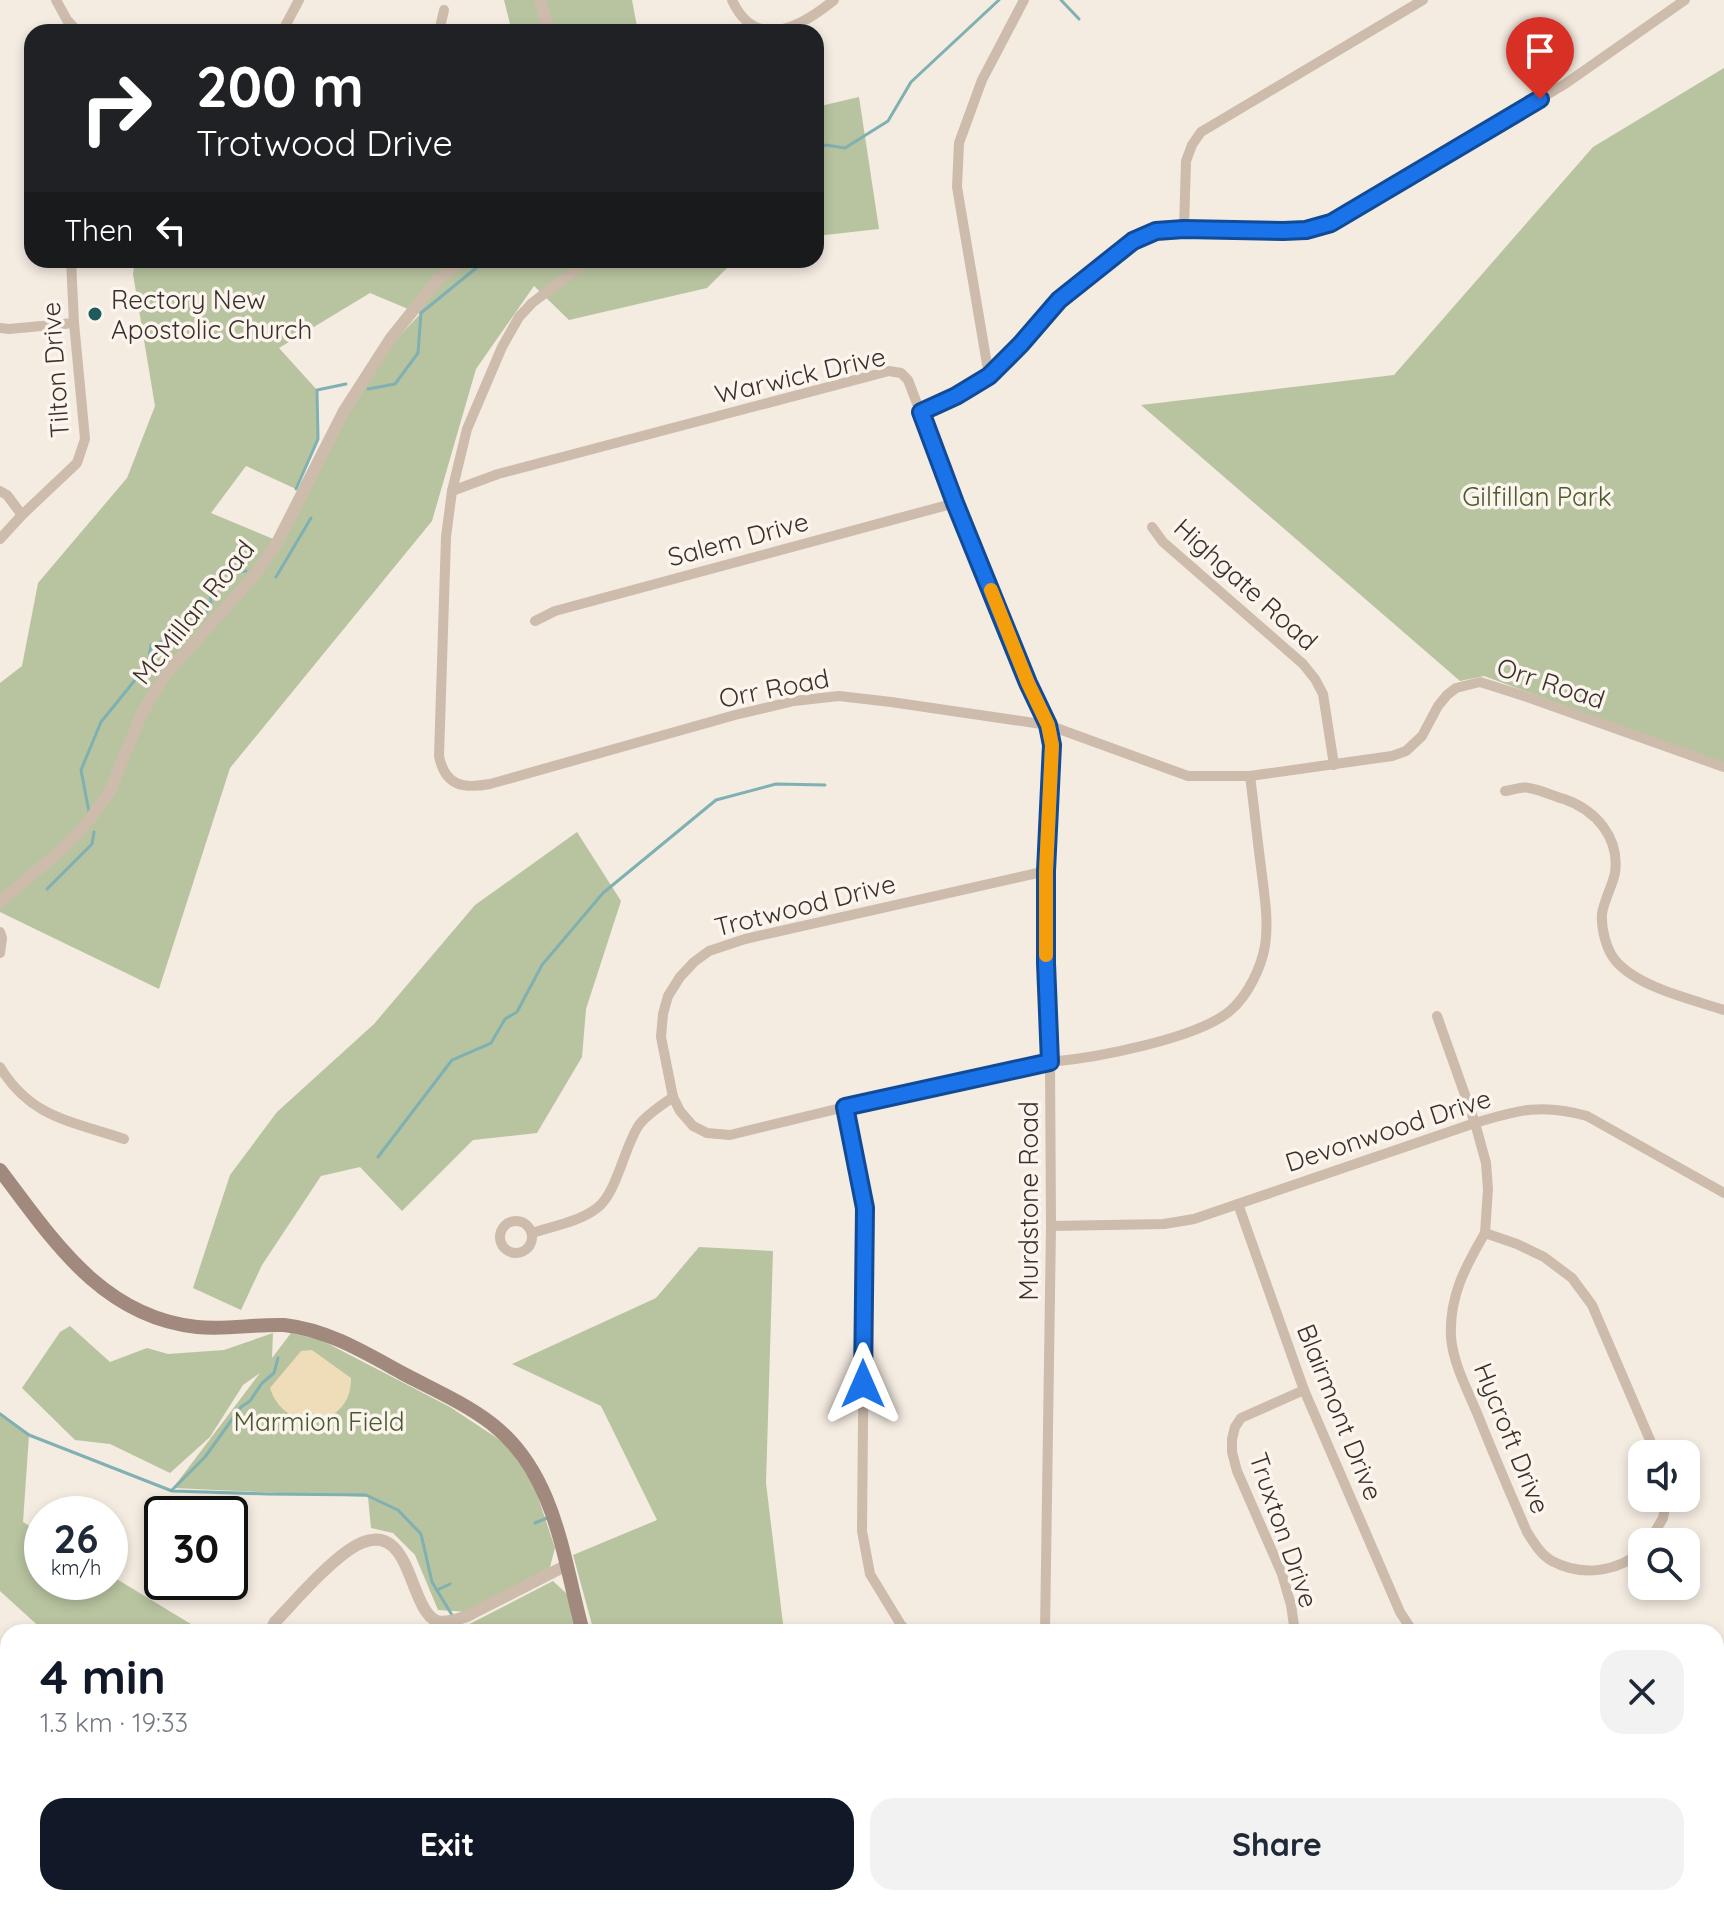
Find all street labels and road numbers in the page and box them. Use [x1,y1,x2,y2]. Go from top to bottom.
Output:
street label: Tilton Drive [34,301,76,439]
street label: Warwick Drive [711,339,889,411]
street label: Salem Drive [664,504,812,574]
street label: Highgate Road [1167,511,1325,657]
street label: McMillan Road [125,533,261,691]
street label: Orr Road [1493,650,1609,716]
street label: Orr Road [716,661,832,715]
street label: Trotwood Drive [711,867,899,943]
street label: Devonwood Drive [1281,1081,1495,1179]
street label: Murdstone Road [1012,1101,1045,1301]
street label: Blairmont Drive [1290,1319,1390,1505]
street label: Hycroft Drive [1467,1358,1557,1518]
street label: Truxton Drive [1242,1448,1326,1612]

